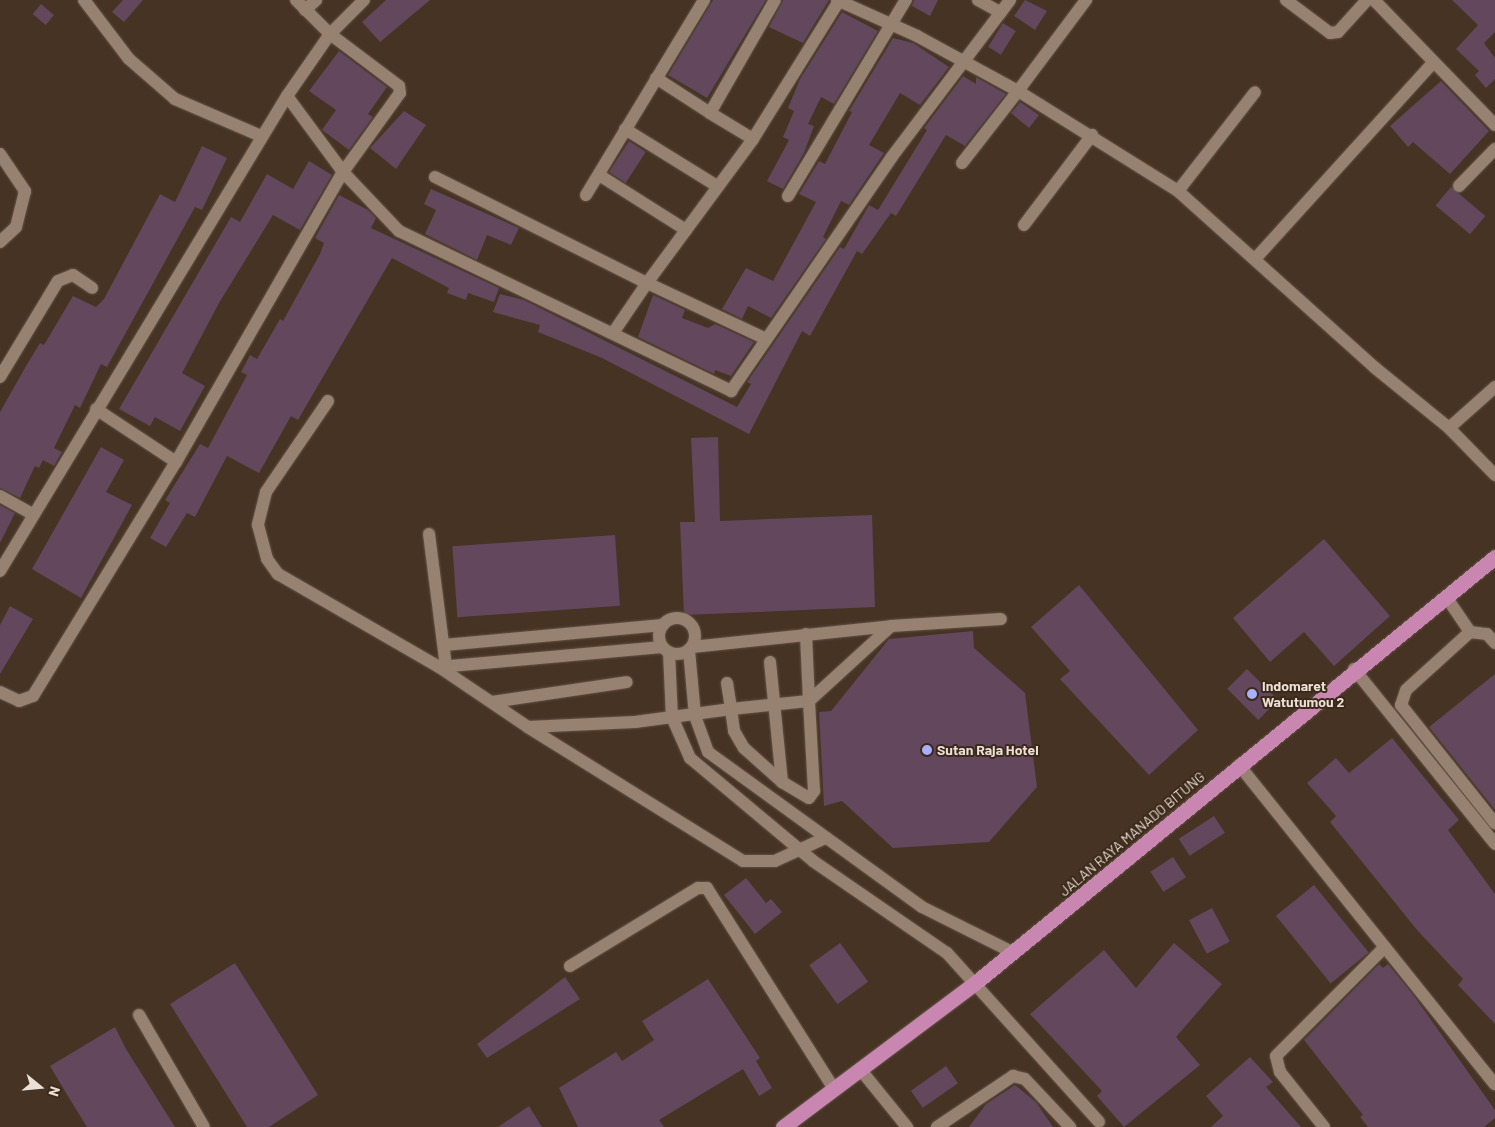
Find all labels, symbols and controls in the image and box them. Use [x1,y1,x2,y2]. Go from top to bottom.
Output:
place label: Indomaret Watutumou 2 [1262,678,1344,710]
marker: Indomaret Watutumou 2 [1246,688,1258,700]
place label: Sutan Raja Hotel [937,742,1039,758]
marker: Sutan Raja Hotel [921,744,933,756]
street label: JALAN RAYA MANADO BITUNG [1056,768,1208,900]
north arrow [15,1062,65,1112]
text: N [45,1085,64,1098]

